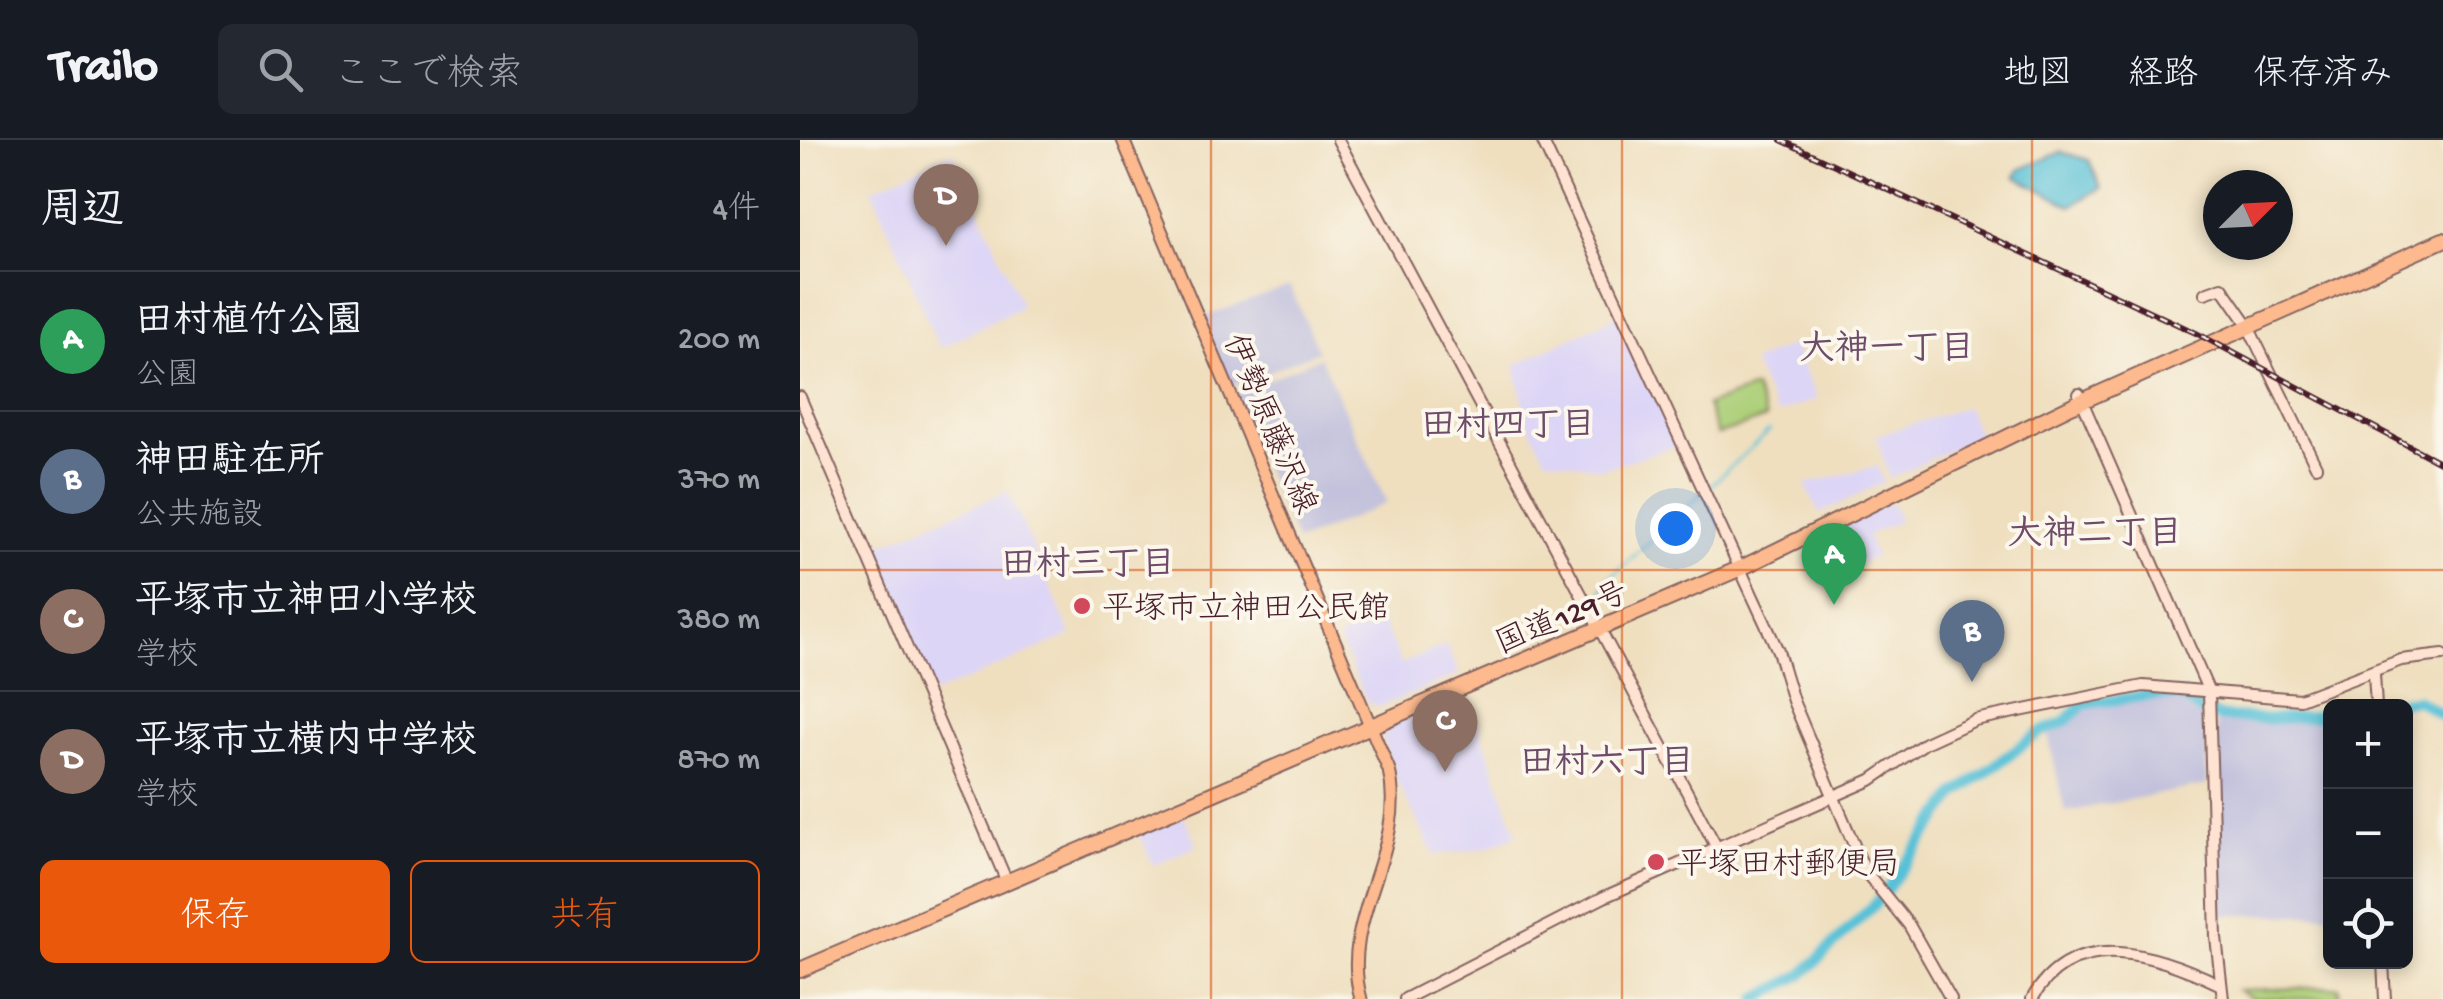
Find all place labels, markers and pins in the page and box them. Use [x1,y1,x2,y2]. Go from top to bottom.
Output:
pin: D [914,163,978,246]
pin: A [1802,522,1866,605]
place label: 平塚市立神田公民館 [1102,591,1390,630]
marker: 平塚市立神田公民館 [1071,595,1093,617]
pin: B [1940,600,2004,682]
pin: C [1412,690,1478,772]
place label: 平塚田村郵便局 [1676,848,1900,886]
marker: 平塚田村郵便局 [1645,851,1667,873]

